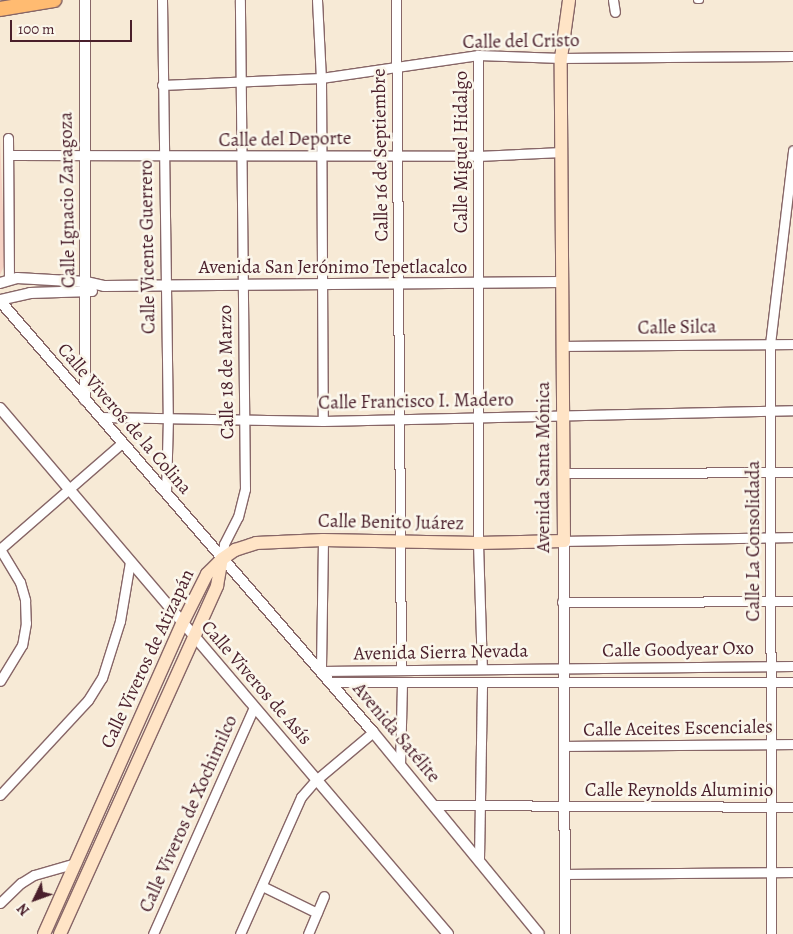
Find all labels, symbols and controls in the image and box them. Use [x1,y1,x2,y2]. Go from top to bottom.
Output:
scale bar [12,10,135,42]
text: 100 m [18,19,55,39]
street label: Calle del Cristo [462,30,580,54]
street label: Calle 16 de Septiembre [368,68,394,242]
street label: Calle Miguel Hidalgo [451,71,473,233]
street label: Calle Ignacio Zaragoza [55,112,81,288]
street label: Calle del Deporte [218,127,352,153]
street label: Calle Vicente Guerrero [135,160,161,334]
street label: Avenida San Jerónimo Tepetlacalco [199,257,467,279]
street label: Calle 18 de Marzo [214,305,240,439]
street label: Calle Silca [637,316,717,340]
street label: Calle Viveros de la Colina [52,339,196,499]
street label: Avenida Santa Mónica [533,381,555,553]
street label: Calle Francisco I. Madero [318,389,514,415]
street label: Calle La Consolidada [743,460,765,622]
street label: Calle Benito Juárez [318,510,464,536]
street label: Calle Viveros de Atizapán [96,566,200,752]
street label: Calle Viveros de Asís [196,616,316,750]
street label: Calle Goodyear Oxo [602,637,754,663]
street label: Avenida Sierra Nevada [354,640,528,666]
street label: Avenida Satélite [347,678,445,788]
street label: Calle Viveros de Xochimilco [135,712,243,916]
street label: Calle Aceites Escenciales [583,716,773,742]
street label: Calle Reynolds Aluminio [585,780,773,802]
north arrow [10,874,60,924]
text: N [13,899,34,920]

